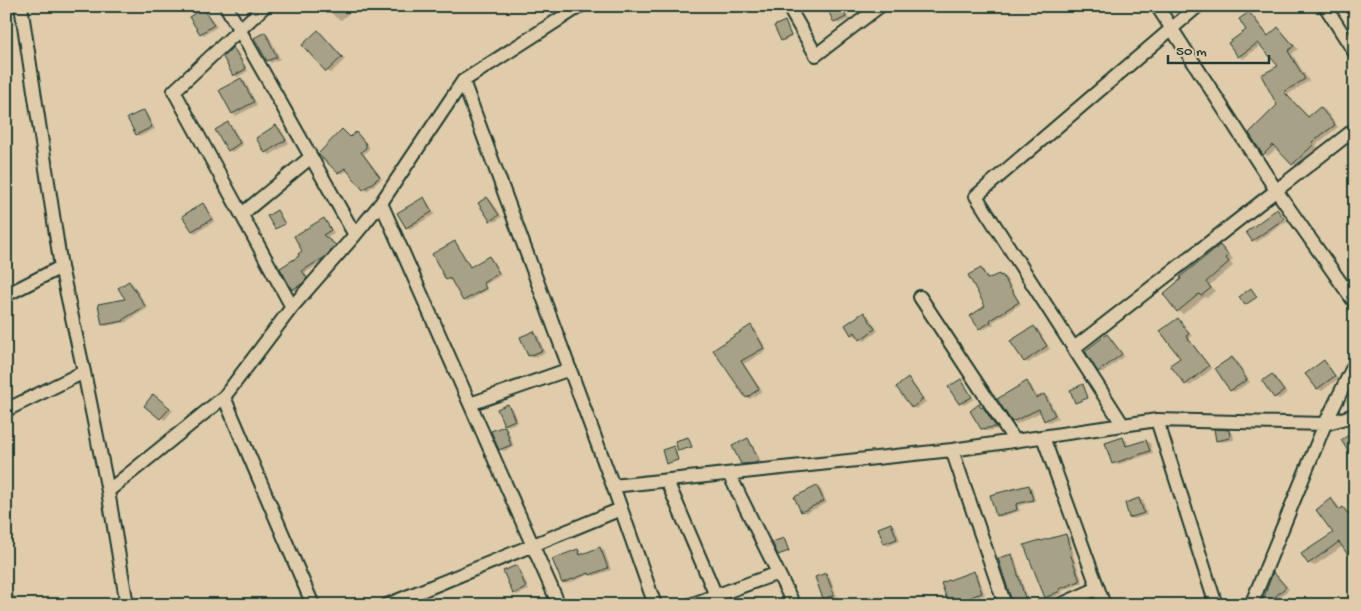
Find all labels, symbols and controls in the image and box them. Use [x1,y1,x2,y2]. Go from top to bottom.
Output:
scale bar [1168,32,1270,64]
text: 50 m [1176,43,1207,61]

